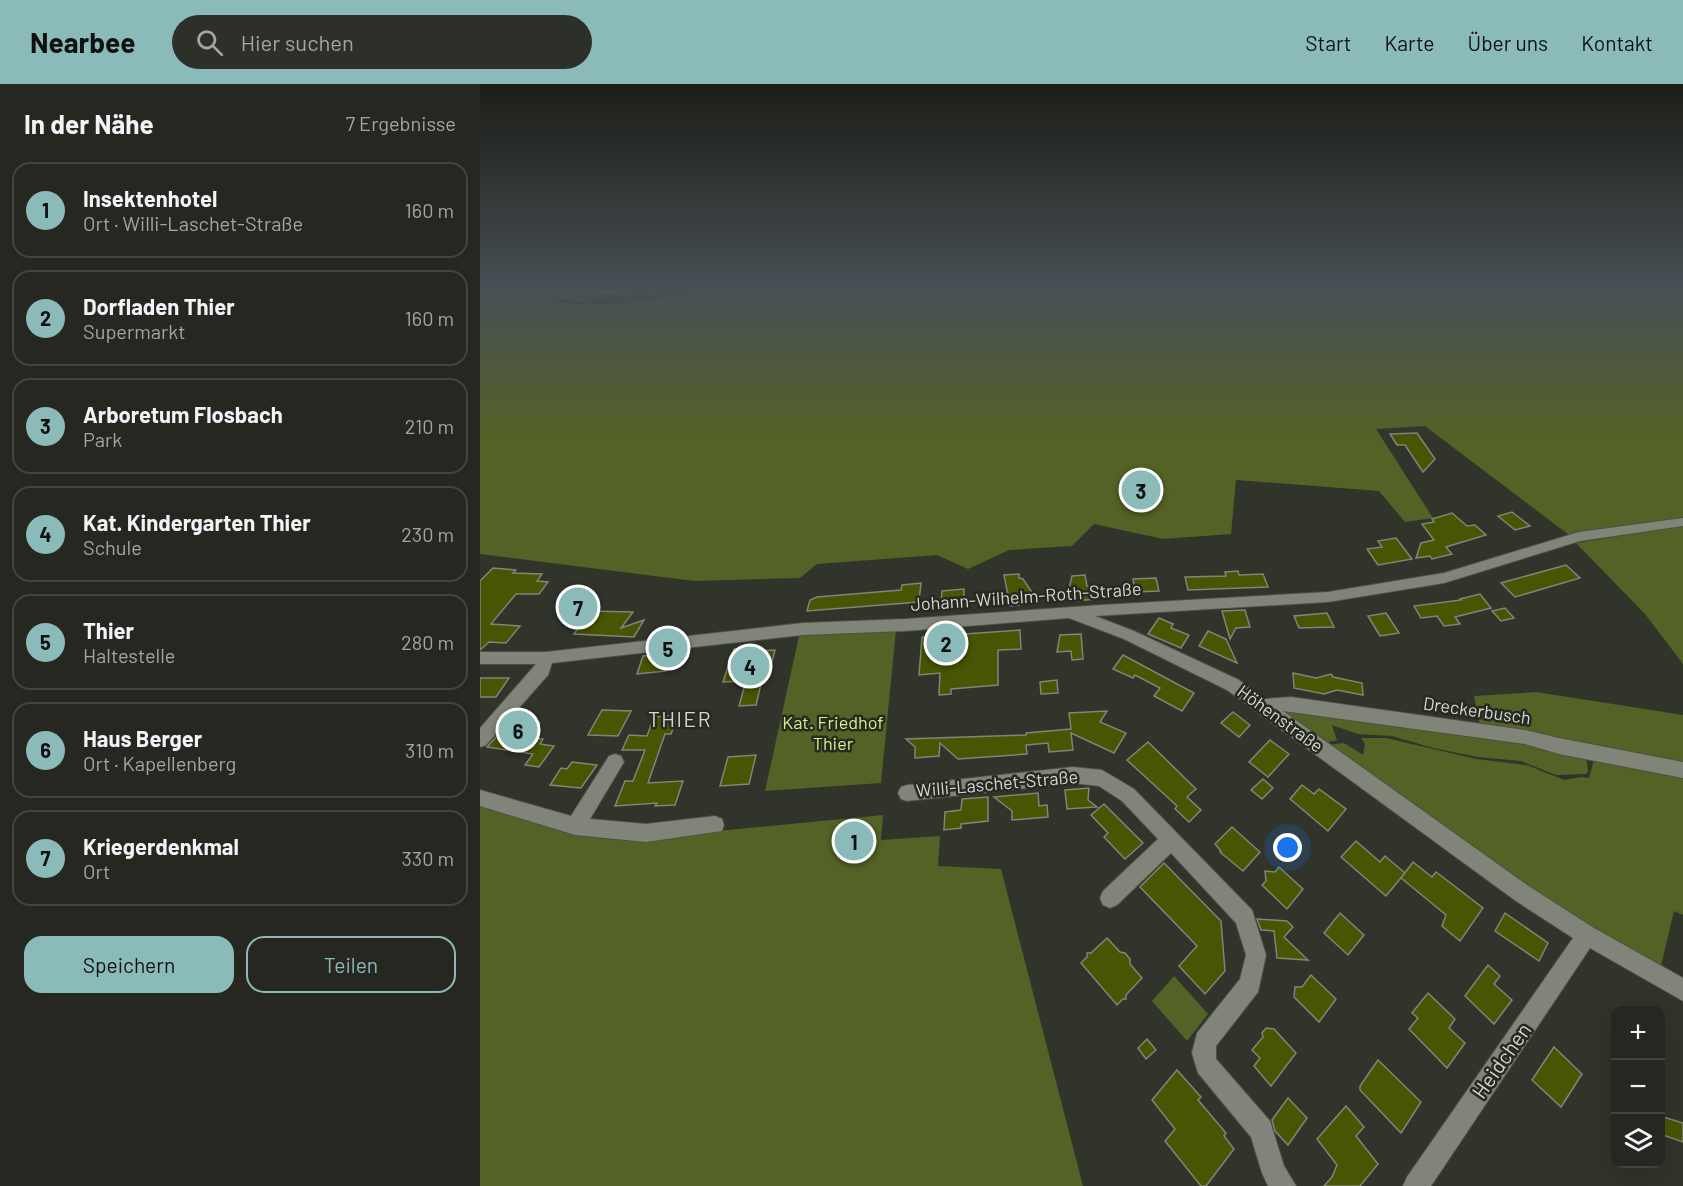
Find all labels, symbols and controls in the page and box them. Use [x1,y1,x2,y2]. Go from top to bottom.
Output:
search box [172,15,592,69]
text: Nearbee [30,25,136,59]
icon: search [193,26,226,59]
text: Hier suchen [241,29,354,55]
text: Start [1305,30,1352,55]
text: Karte [1385,30,1435,55]
text: Über uns [1468,30,1548,55]
text: Kontakt [1581,30,1653,55]
text: In der Nähe [24,108,154,139]
text: 7 Ergebnisse [346,111,456,135]
text: Insektenhotel [83,185,217,211]
text: 1 [42,198,49,222]
text: 160 m [405,198,454,222]
text: Ort · Willi-Laschet-Straße [83,211,303,235]
text: Dorfladen Thier [83,293,235,319]
text: 2 [40,306,51,330]
text: 160 m [405,306,454,330]
text: Supermarkt [83,319,186,343]
text: Arboretum Flosbach [83,401,283,427]
text: 3 [40,414,51,438]
text: 210 m [405,414,454,438]
text: Park [83,427,122,451]
pin: 3 [1122,468,1160,512]
text: Kat. Kindergarten Thier [83,509,311,535]
text: 4 [39,522,52,546]
text: 230 m [401,522,454,546]
text: Schule [83,535,142,559]
street label: Johann-Wilhelm-Roth-Straße [910,577,1142,615]
pin: 7 [558,584,598,630]
text: Thier [83,617,134,643]
pin: 2 [926,620,966,666]
pin: 5 [648,626,687,670]
text: 5 [40,630,51,654]
text: 280 m [401,630,454,654]
text: Haltestelle [83,643,175,667]
pin: 4 [730,644,770,688]
street label: Höhenstraße [1233,680,1328,757]
street label: Dreckerbusch [1422,692,1532,728]
district label: THIER [648,706,712,731]
pin: 6 [498,708,537,752]
park label: Kat. Friedhof Thier [782,711,884,754]
text: Haus Berger [83,725,202,751]
text: 6 [40,738,51,762]
text: 310 m [405,738,454,762]
text: Ort · Kapellenberg [83,751,236,775]
street label: Willi-Laschet-Straße [915,765,1079,801]
pin: 1 [834,818,874,864]
text: Kriegerdenkmal [83,833,239,859]
your location [1273,833,1302,862]
text: 7 [41,846,50,870]
text: 330 m [402,846,454,870]
text: Ort [83,859,110,883]
button: Speichern [24,936,234,993]
button: Teilen [246,936,456,993]
map controls [1611,1006,1665,1168]
button: + [1611,1006,1665,1060]
street label: Heidchen [1466,1018,1536,1103]
button: − [1611,1060,1665,1114]
button: layers [1611,1114,1665,1168]

